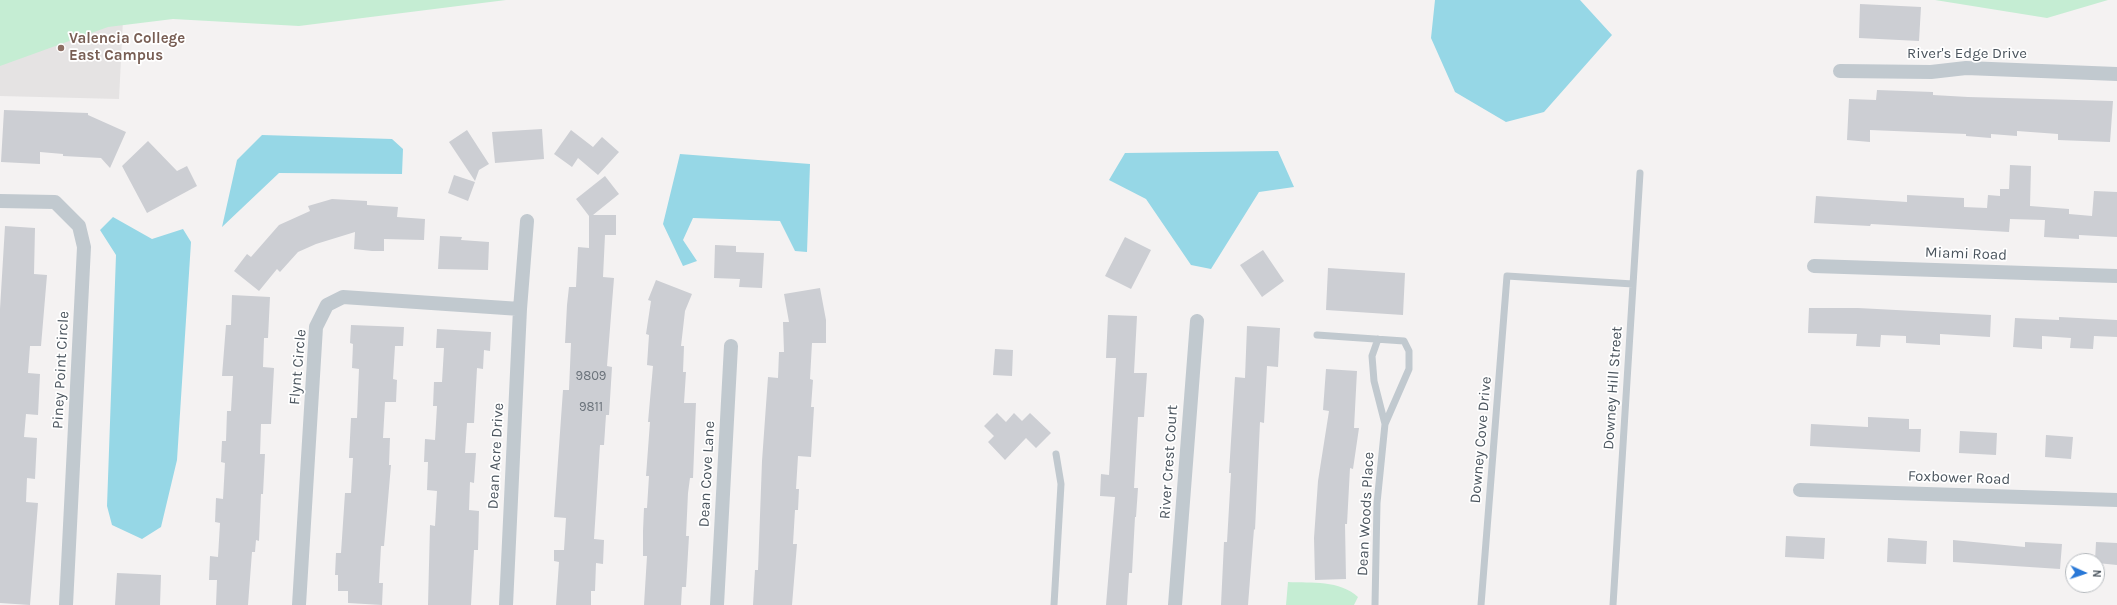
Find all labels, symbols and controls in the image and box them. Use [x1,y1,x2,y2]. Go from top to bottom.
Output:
place label: Valencia College East Campus [69,30,185,65]
marker: Valencia College East Campus [56,43,66,53]
street label: River's Edge Drive [1907,45,2027,63]
street label: Miami Road [1925,244,2007,264]
street label: Piney Point Circle [49,311,73,429]
street label: Downey Hill Street [1600,326,1626,450]
street label: Flynt Circle [286,328,310,406]
house number: 9809 [576,368,606,384]
street label: Downey Cove Drive [1466,376,1496,504]
house number: 9811 [579,399,603,415]
street label: Dean Acre Drive [484,402,508,510]
street label: River Crest Court [1156,404,1182,520]
street label: Dean Cove Lane [695,420,719,528]
street label: Dean Woods Place [1354,451,1378,577]
street label: Foxbower Road [1907,467,2011,489]
north arrow [2065,553,2105,593]
text: N [2090,569,2103,578]

